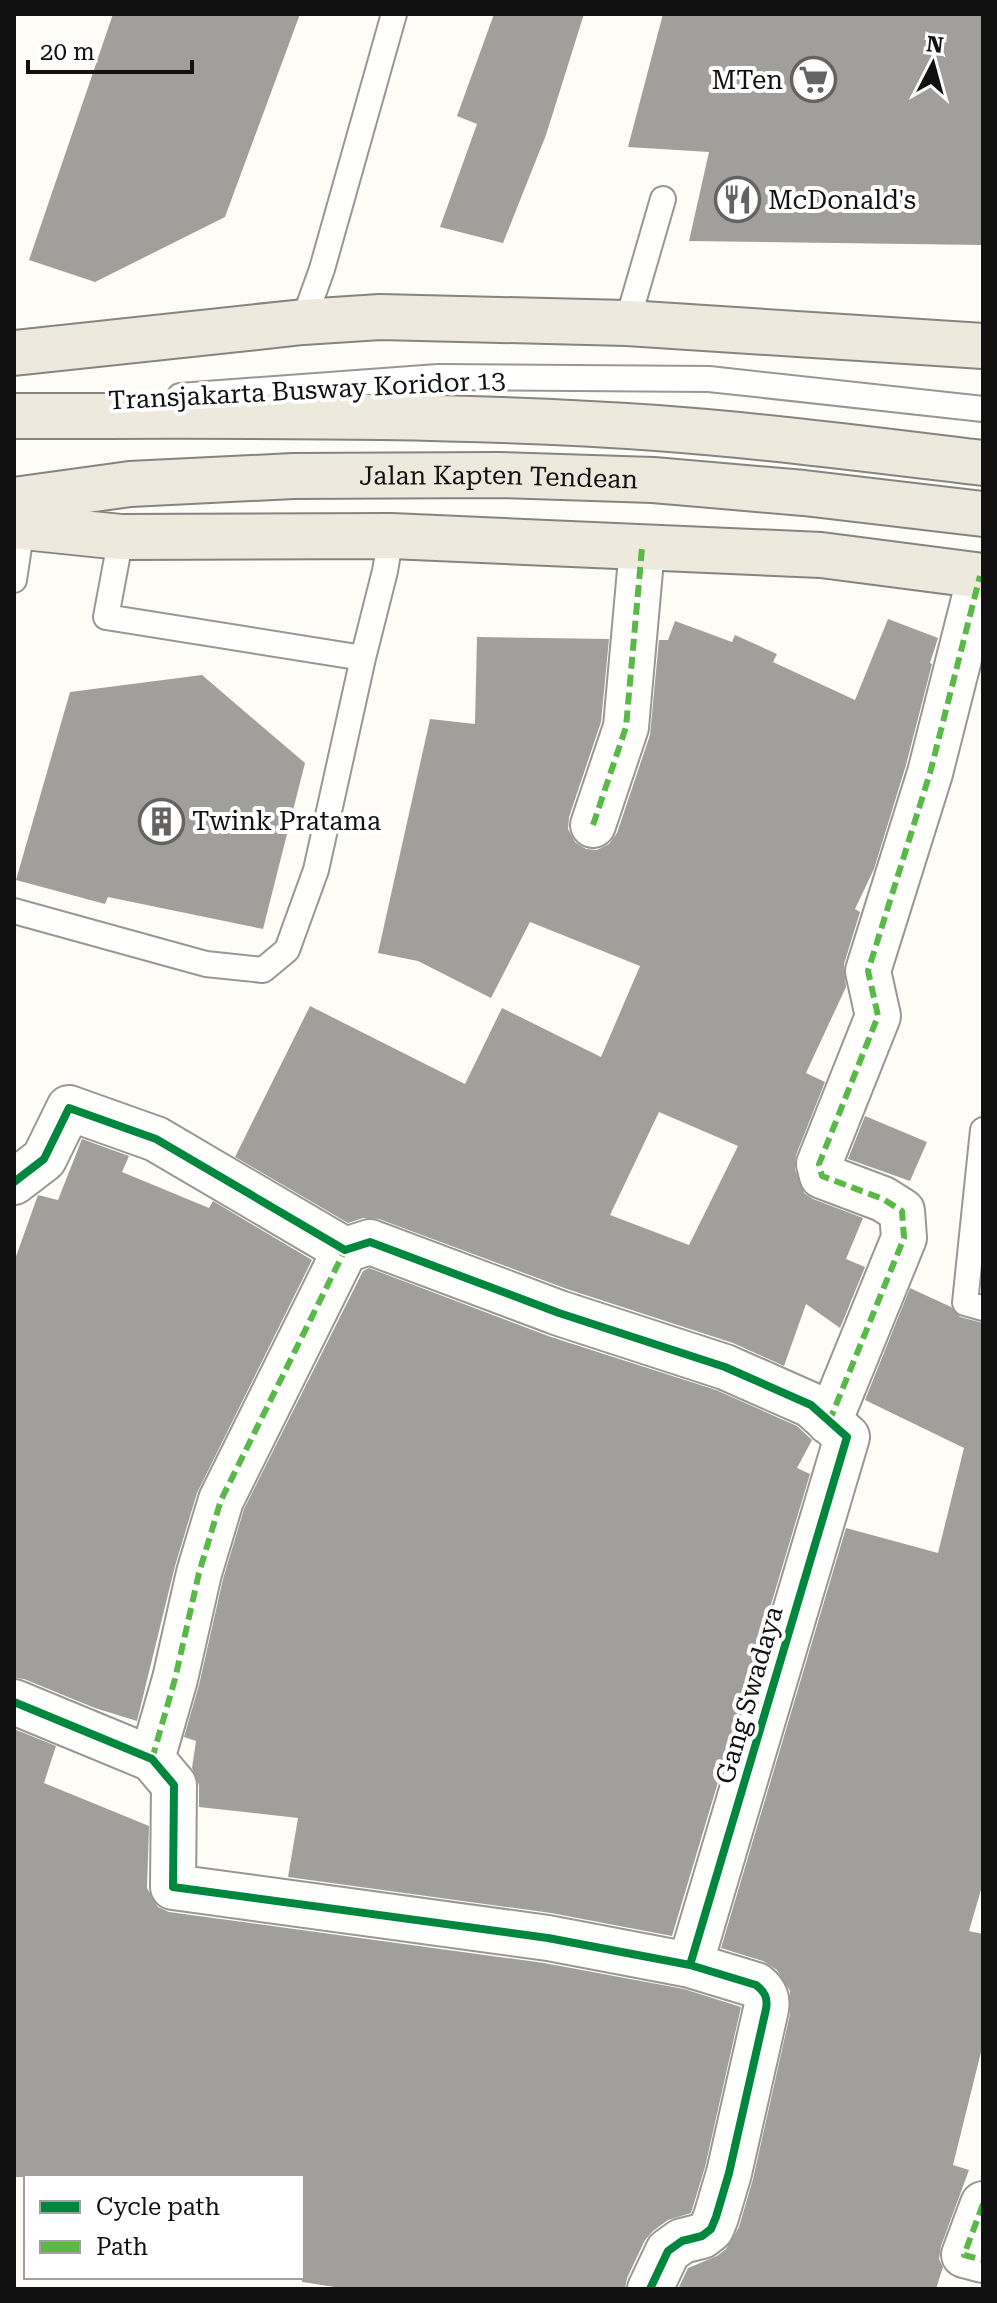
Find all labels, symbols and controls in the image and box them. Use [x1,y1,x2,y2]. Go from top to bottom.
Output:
scale bar [28,24,192,74]
north arrow [893,24,973,104]
text: N [925,31,945,58]
text: 20 m [40,38,95,66]
supermarket icon: MTen [790,56,838,104]
place label: MTen [711,65,783,95]
restaurant icon: McDonald's [713,176,761,224]
place label: McDonald's [768,185,916,215]
street label: Transjakarta Busway Koridor 13 [108,365,506,415]
street label: Jalan Kapten Tendean [359,460,639,495]
building icon: Twink Pratama [137,797,185,845]
place label: Twink Pratama [192,806,381,836]
street label: Gang Swadaya [709,1603,789,1787]
legend [24,2175,304,2279]
text: Cycle path [96,2193,220,2221]
text: Path [96,2233,148,2261]

